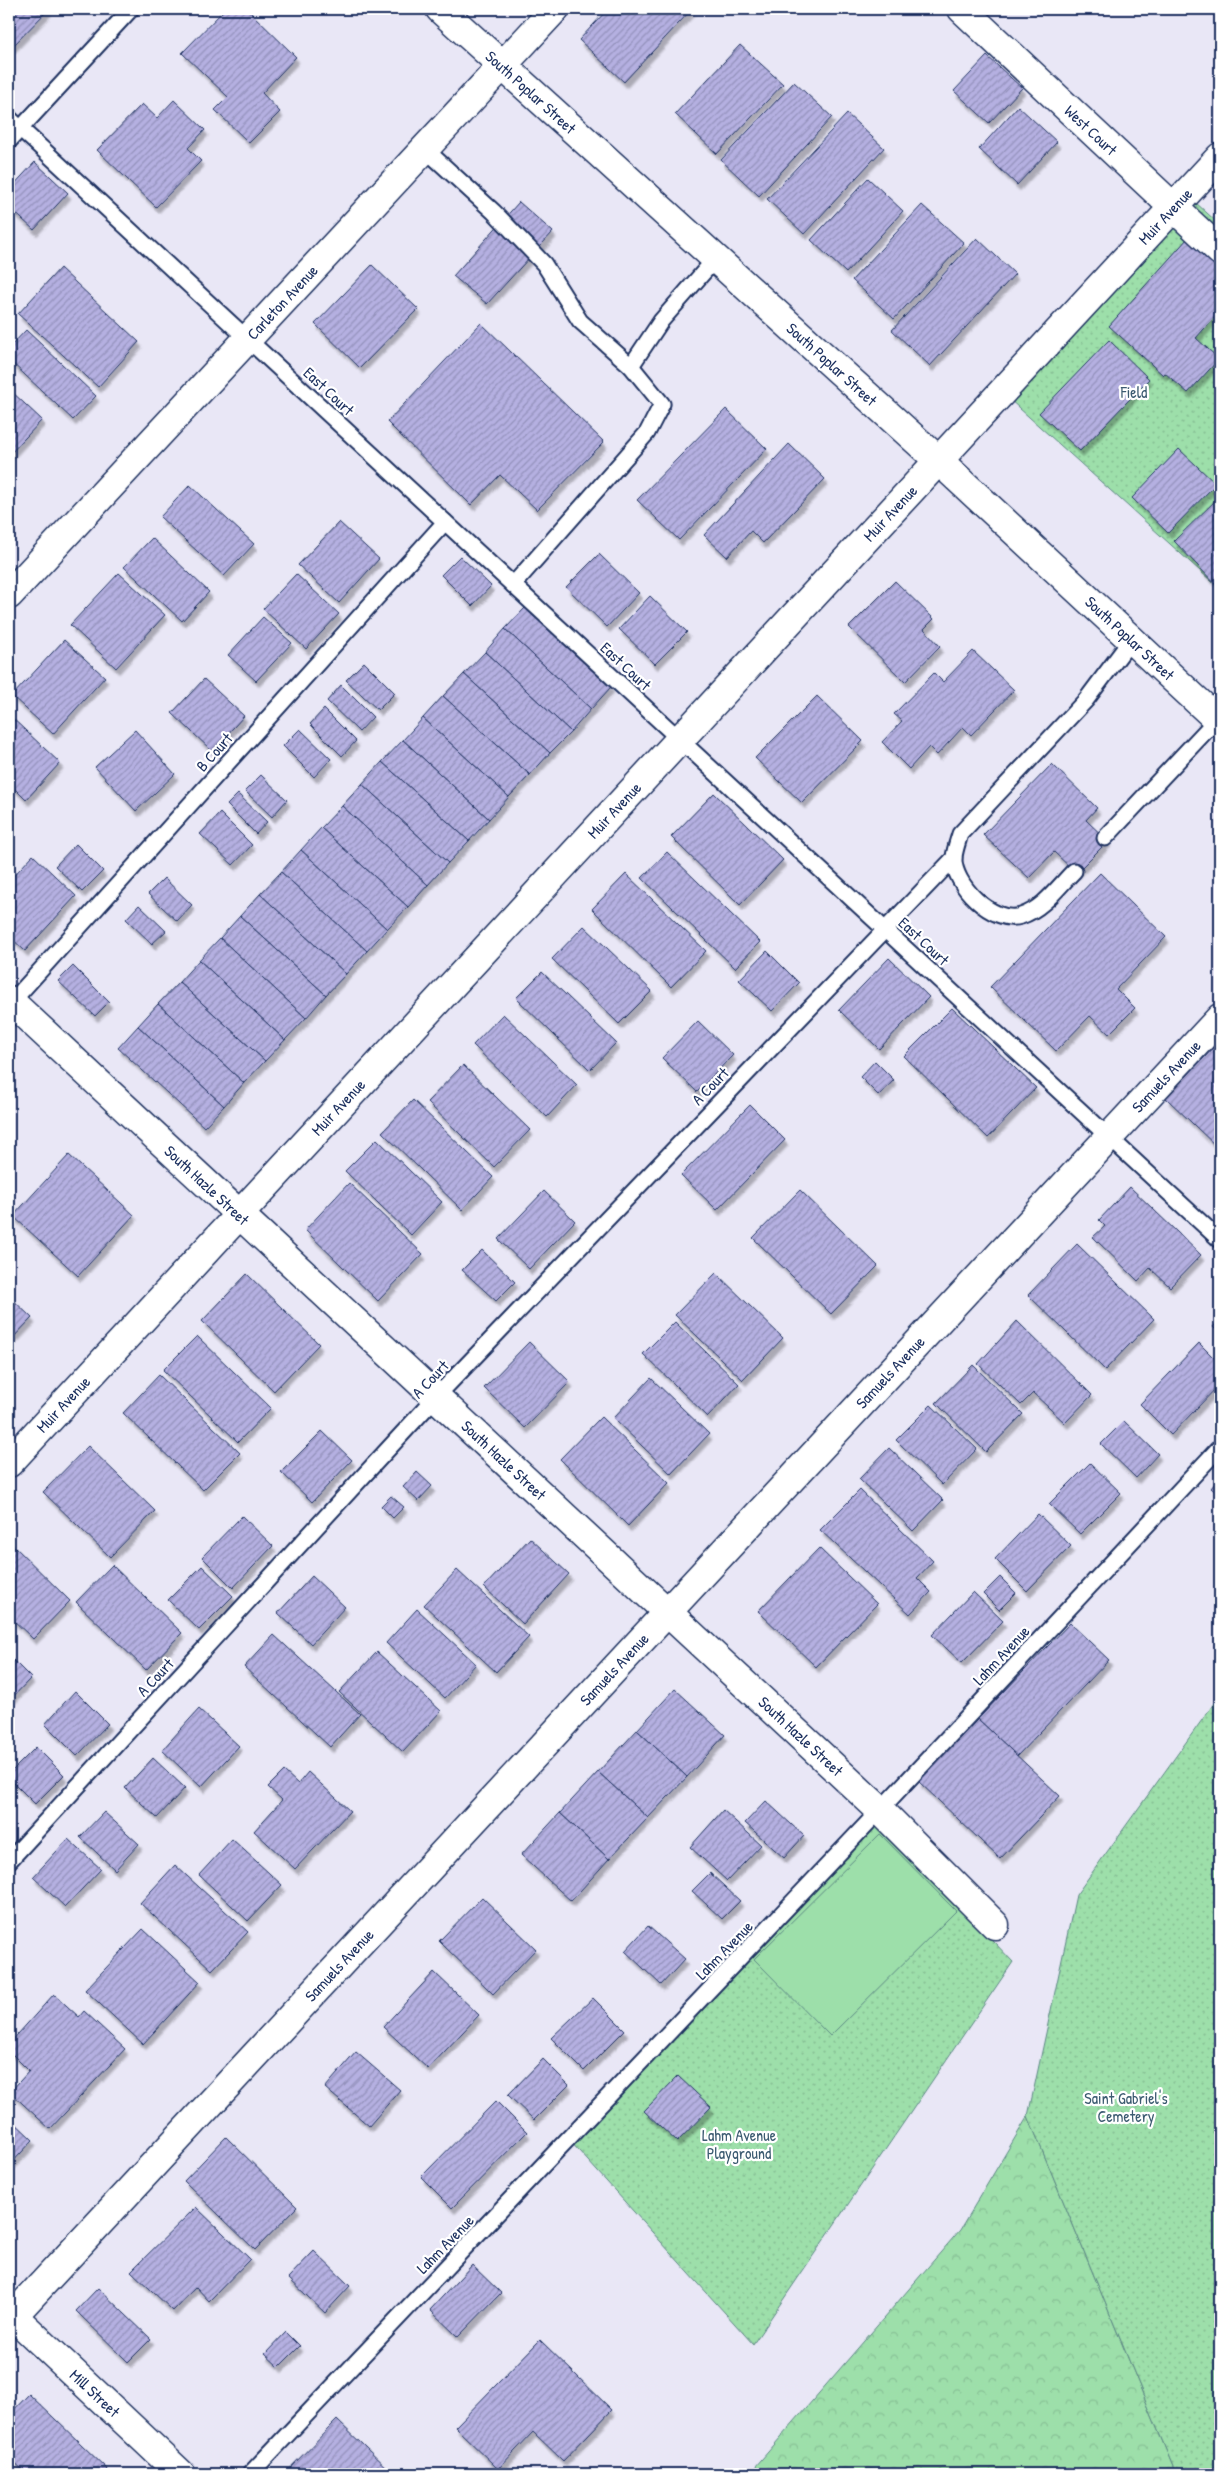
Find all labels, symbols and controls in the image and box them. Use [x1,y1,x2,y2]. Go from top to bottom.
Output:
street label: South Poplar Street [481,45,581,139]
street label: West Court [1060,100,1123,160]
street label: Muir Avenue [1133,182,1197,249]
street label: Carleton Avenue [241,259,323,344]
street label: South Poplar Street [782,317,882,411]
street label: East Court [299,362,360,421]
park label: Field [1120,381,1147,403]
street label: Muir Avenue [858,479,922,546]
street label: South Poplar Street [1081,591,1180,685]
street label: East Court [596,637,657,696]
street label: B Court [191,728,238,776]
street label: Muir Avenue [582,776,646,843]
street label: East Court [894,912,955,971]
street label: Samuels Avenue [1127,1034,1206,1117]
street label: A Court [687,1062,734,1110]
street label: Muir Avenue [306,1073,370,1140]
street label: South Hazle Street [160,1140,254,1230]
street label: Samuels Avenue [851,1330,930,1413]
street label: A Court [407,1355,454,1403]
street label: Muir Avenue [31,1370,95,1437]
street label: South Hazle Street [457,1415,551,1505]
street label: Lahm Avenue [968,1620,1035,1690]
street label: Samuels Avenue [575,1627,654,1710]
street label: A Court [132,1653,179,1701]
street label: South Hazle Street [754,1691,848,1781]
street label: Lahm Avenue [690,1915,758,1984]
street label: Samuels Avenue [300,1923,379,2006]
park label: Saint Gabriel's Cemetery [1084,2087,1168,2127]
park label: Lahm Avenue Playground [702,2124,777,2164]
street label: Lahm Avenue [411,2209,479,2278]
street label: Mill Street [65,2364,125,2422]

